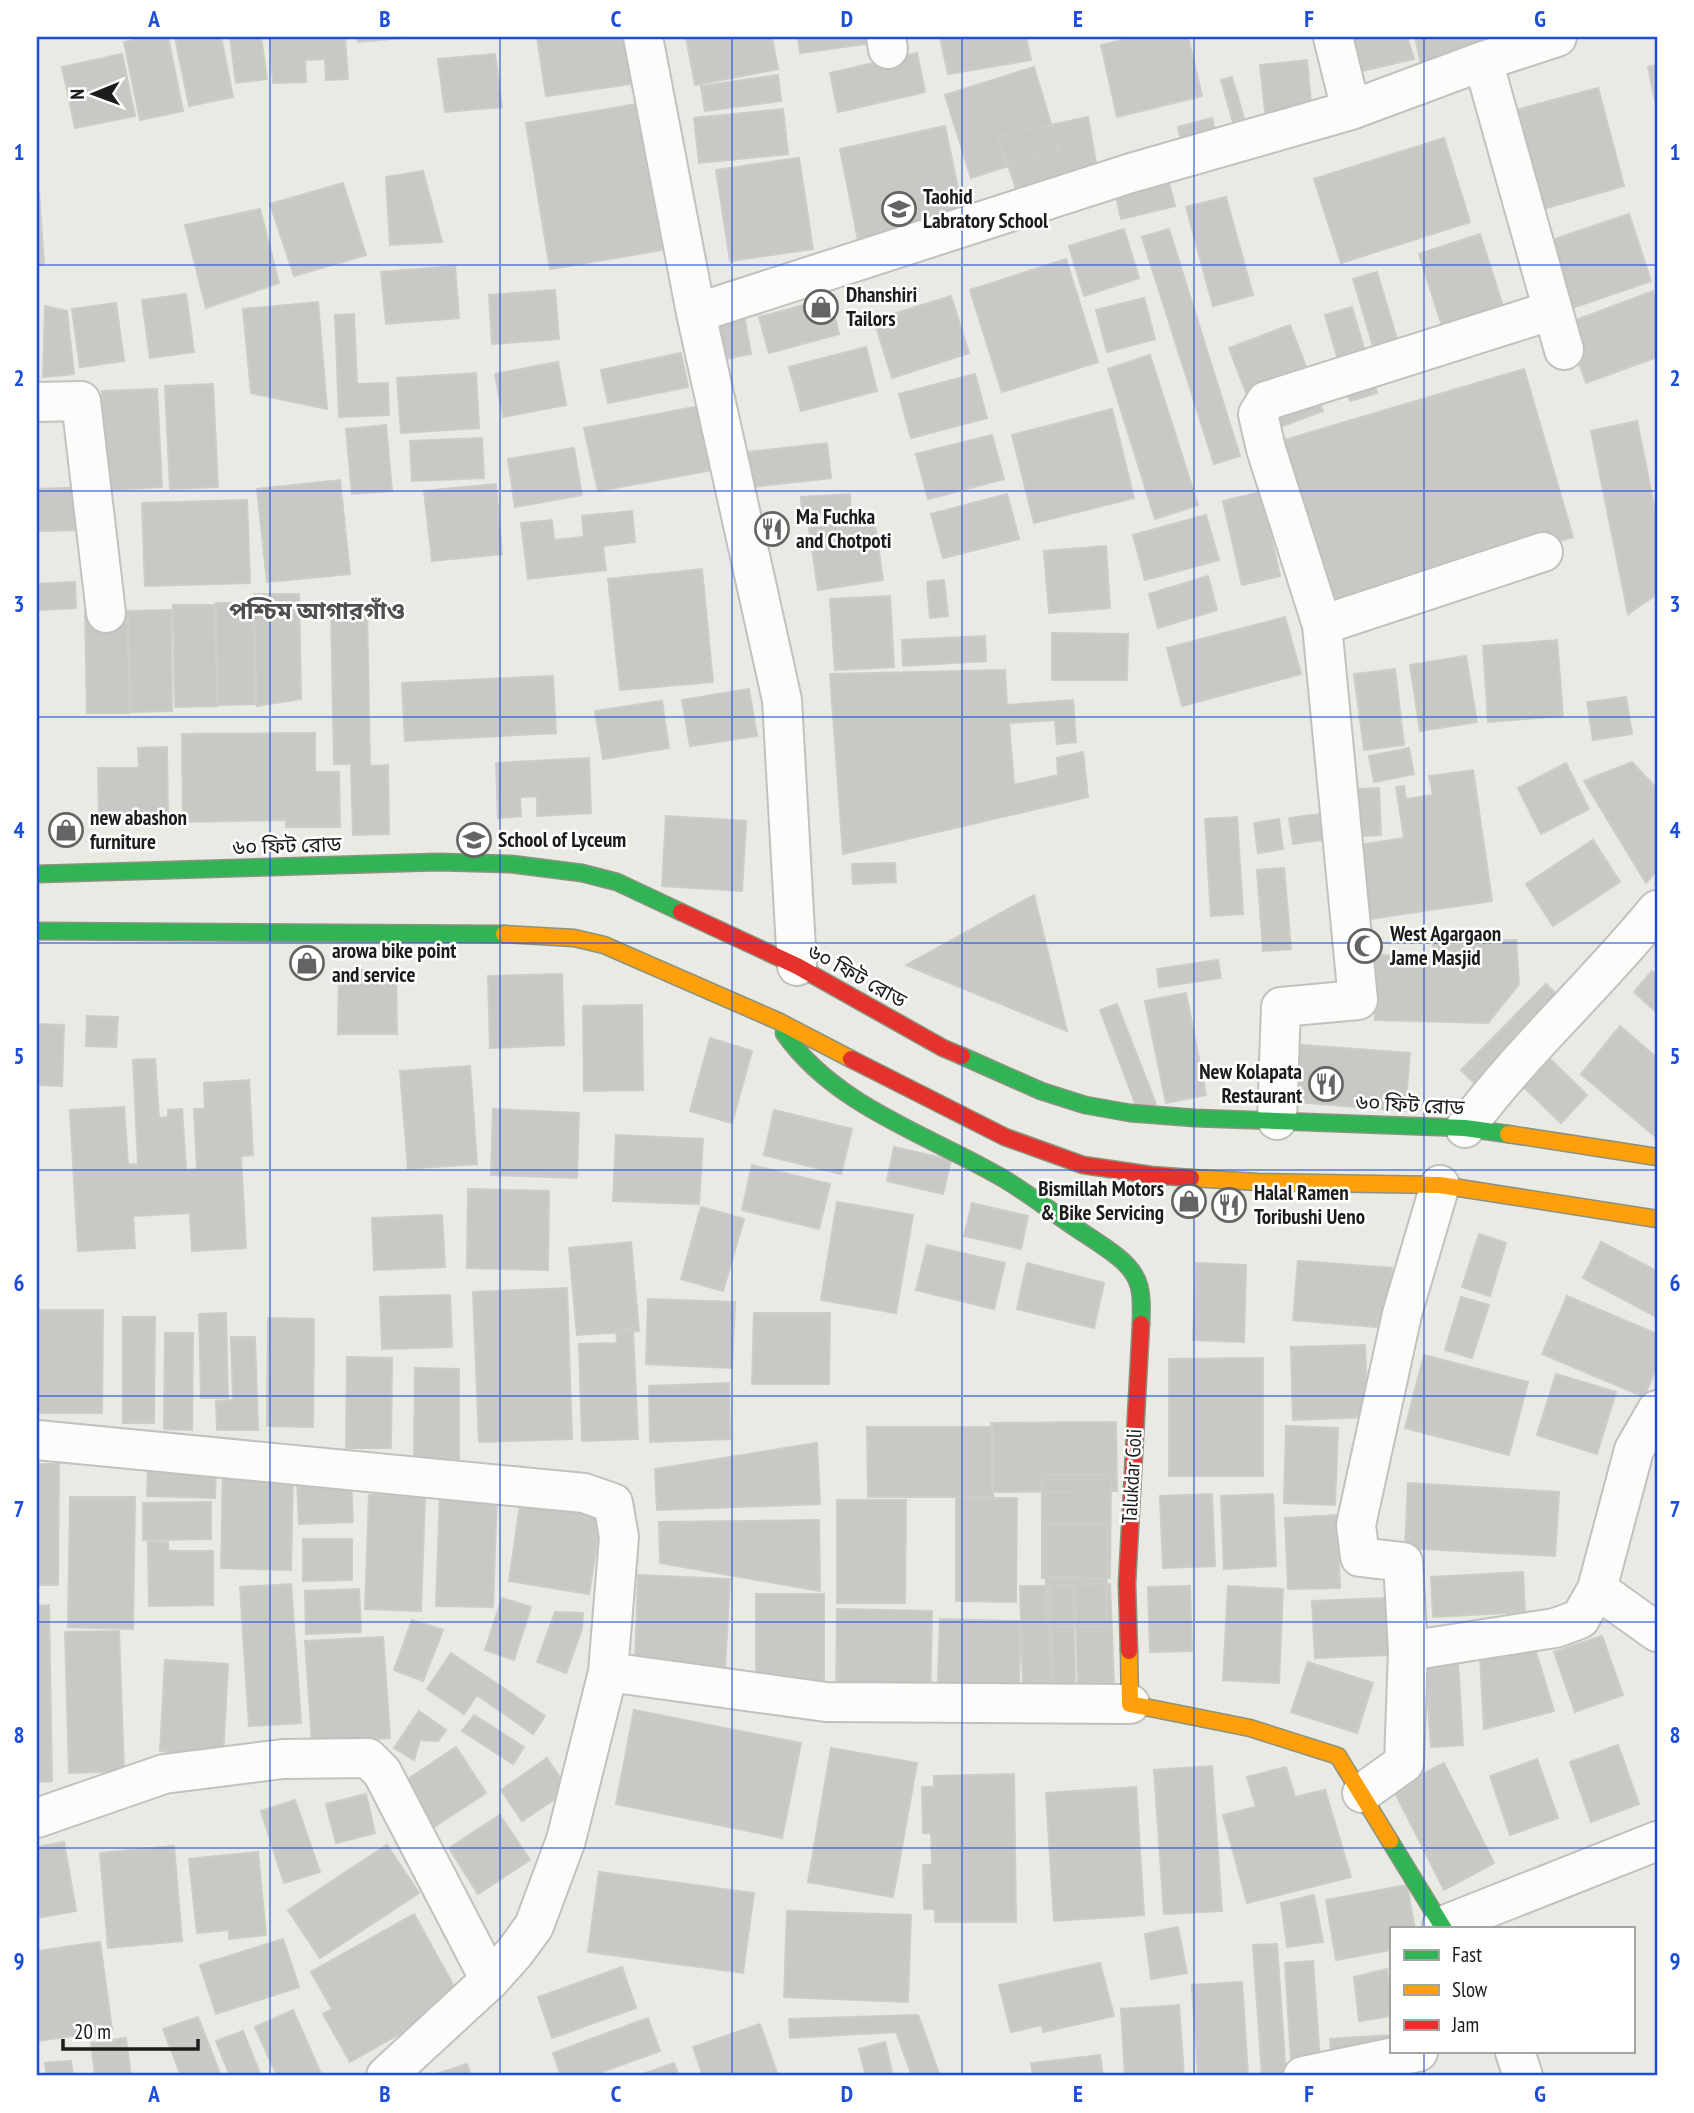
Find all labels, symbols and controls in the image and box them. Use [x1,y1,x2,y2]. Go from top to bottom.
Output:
text: A [147,4,160,33]
text: B [379,4,391,33]
text: C [611,4,622,33]
text: D [841,4,853,33]
text: E [1073,4,1083,33]
text: F [1304,4,1314,33]
text: G [1534,4,1546,33]
north arrow [60,60,130,130]
text: N [65,89,89,100]
text: 1 [14,137,25,166]
text: 1 [1670,137,1681,166]
place label: Taohid Labratory School [923,183,1049,234]
school or university icon: Taohid Labratory School [880,190,918,228]
place label: Dhanshiri Tailors [846,281,917,332]
shop icon: Dhanshiri Tailors [802,288,840,326]
text: 2 [14,363,25,392]
text: 2 [1670,363,1681,392]
place label: Ma Fuchka and Chotpoti [796,503,892,554]
restaurant icon: Ma Fuchka and Chotpoti [753,510,791,548]
text: 3 [14,589,25,618]
text: 3 [1670,589,1681,618]
district label: পশ্চিম আগারগাঁও [229,595,405,626]
place label: new abashon furniture [90,804,187,855]
shop icon: new abashon furniture [47,811,85,849]
text: 4 [14,815,25,844]
text: 4 [1670,815,1681,844]
school or university icon: School of Lyceum [455,821,493,859]
place label: School of Lyceum [498,826,626,853]
street label: ৬০ ফিট রোড [232,830,343,861]
place label: West Agargaon Jame Masjid [1389,920,1501,971]
mosque icon: West Agargaon Jame Masjid [1346,927,1384,965]
place label: arowa bike point and service [332,937,456,988]
street label: ৬০ ফিট রোড [803,937,912,1014]
shop icon: arowa bike point and service [288,944,326,982]
text: 5 [14,1041,25,1070]
text: 5 [1670,1041,1681,1070]
place label: New Kolapata Restaurant [1199,1058,1302,1109]
restaurant icon: New Kolapata Restaurant [1307,1065,1345,1103]
street label: ৬০ ফিট রোড [1355,1088,1466,1121]
place label: Bismillah Motors & Bike Servicing [1038,1175,1164,1226]
place label: Halal Ramen Toribushi Ueno [1254,1179,1365,1230]
shop icon: Bismillah Motors & Bike Servicing [1170,1182,1208,1220]
restaurant icon: Halal Ramen Toribushi Ueno [1210,1186,1248,1224]
text: 6 [14,1268,25,1297]
text: 6 [1670,1268,1681,1297]
street label: Talukdar Goli [1116,1428,1147,1524]
text: 7 [14,1494,25,1523]
text: 7 [1670,1494,1681,1523]
text: 8 [14,1720,25,1749]
text: 8 [1670,1720,1681,1749]
legend [1390,1927,1634,2054]
text: Fast [1452,1941,1482,1968]
text: 9 [14,1946,25,1975]
text: 9 [1670,1946,1681,1975]
text: Slow [1452,1976,1488,2003]
scale bar [63,2008,198,2052]
text: Jam [1451,2011,1479,2038]
text: 20 m [74,2018,111,2045]
text: A [147,2079,160,2108]
text: B [379,2079,391,2108]
text: C [611,2079,622,2108]
text: D [841,2079,853,2108]
text: E [1073,2079,1083,2108]
text: F [1304,2079,1314,2108]
text: G [1534,2079,1546,2108]

